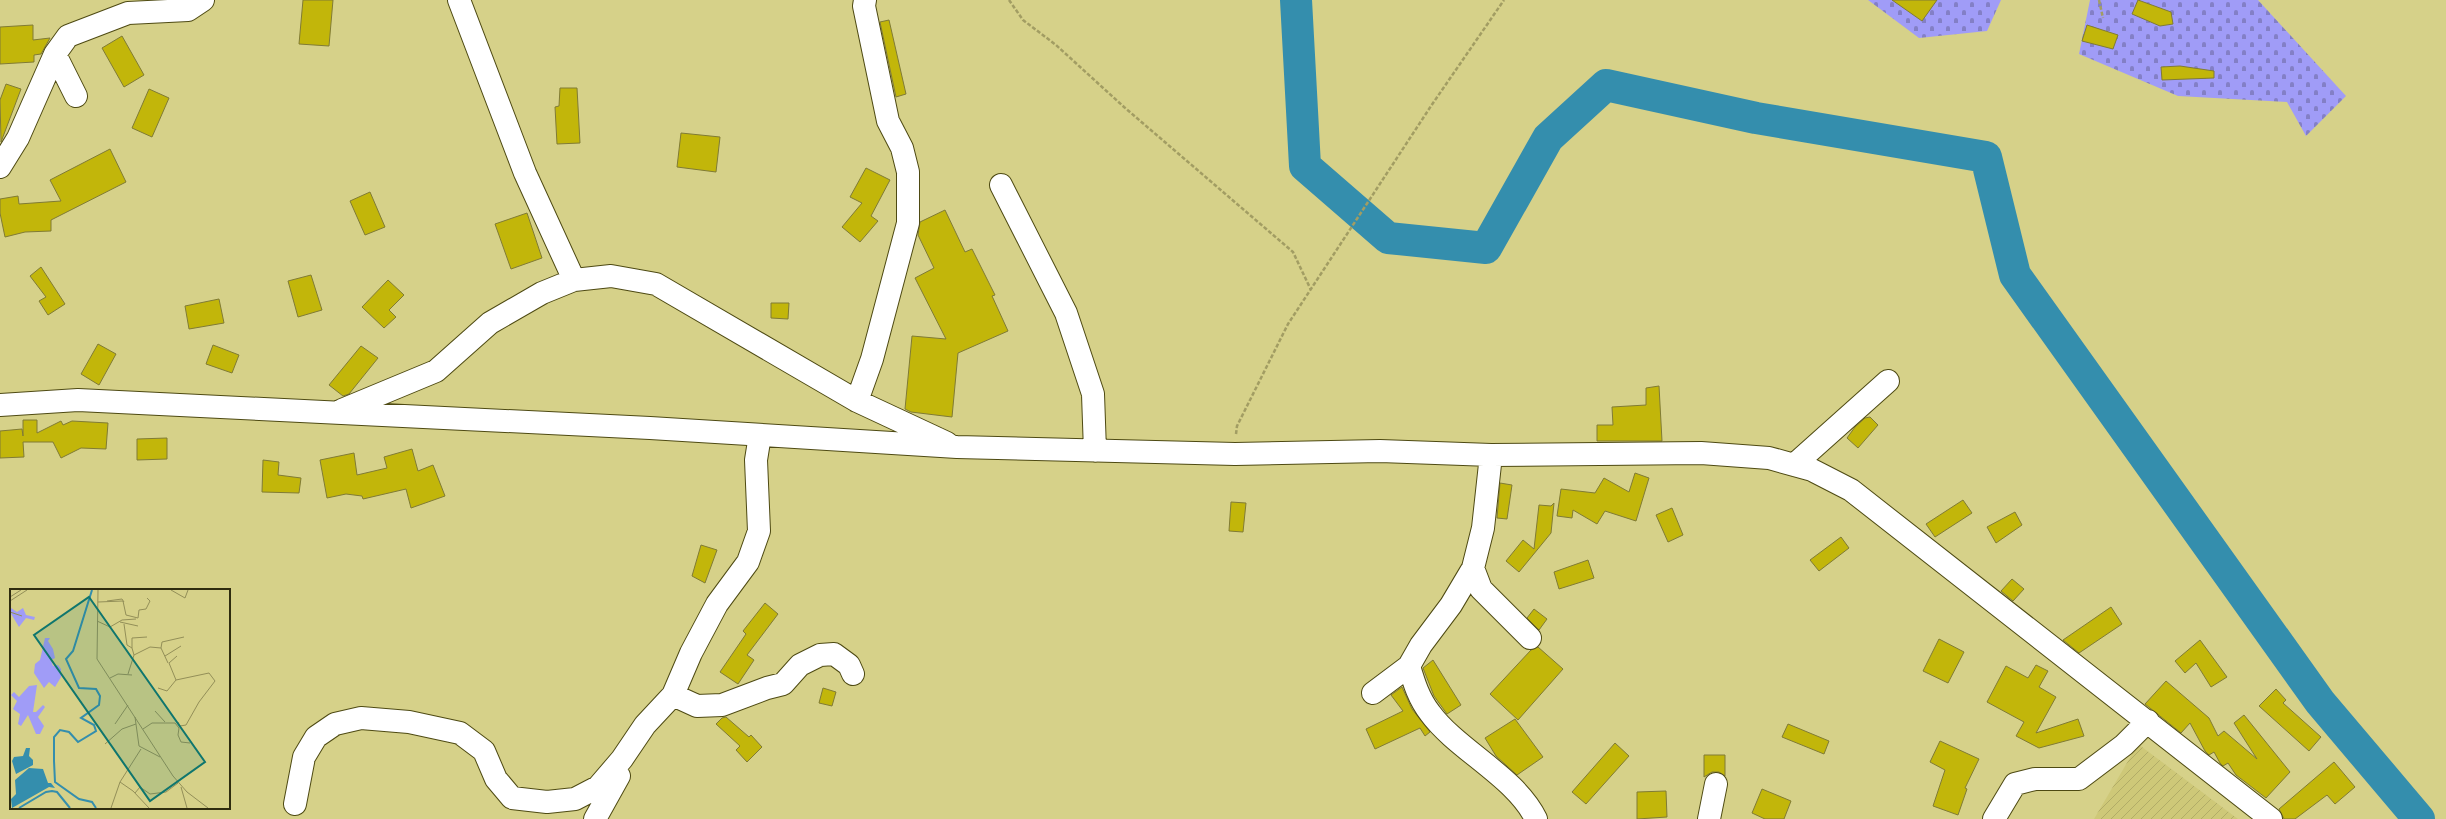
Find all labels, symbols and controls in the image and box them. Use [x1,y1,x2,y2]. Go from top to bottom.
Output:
inset map [10,589,230,809]

